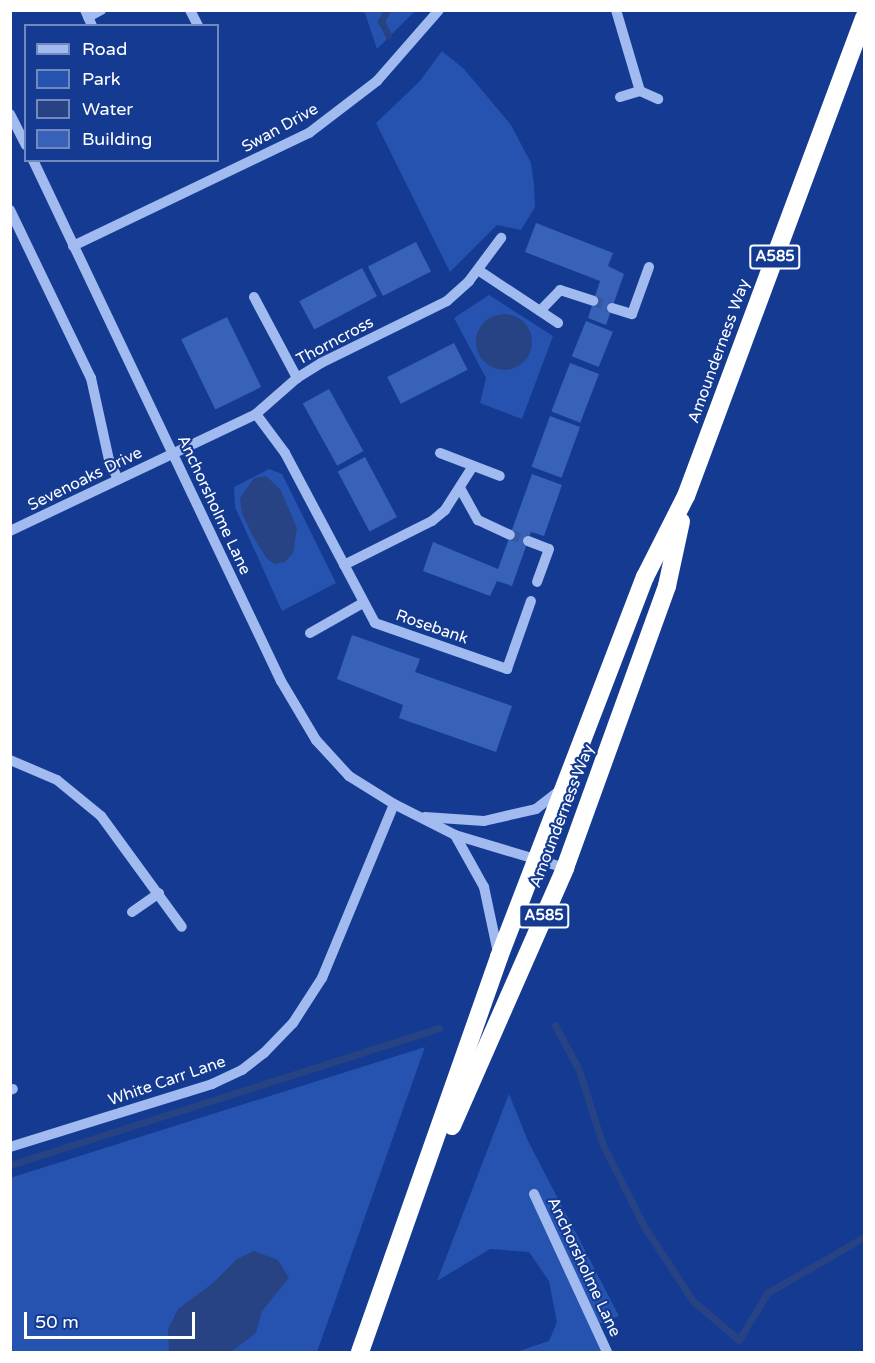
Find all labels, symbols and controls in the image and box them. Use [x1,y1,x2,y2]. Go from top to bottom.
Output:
legend [24,24,219,162]
text: Road [82,38,127,60]
text: Park [82,68,120,90]
text: Water [82,98,133,120]
street label: Swan Drive [239,99,321,157]
text: Building [82,128,152,150]
road number: A585 [748,245,802,269]
street label: Amounderness Way [684,276,754,426]
street label: Thorncross [293,313,377,369]
street label: Anchorsholme Lane [173,432,255,578]
street label: Sevenoaks Drive [25,443,145,515]
street label: Rosebank [393,606,471,648]
street label: Amounderness Way [526,741,598,891]
road number: A585 [517,904,571,928]
street label: White Carr Lane [106,1052,228,1110]
street label: Anchorsholme Lane [543,1194,625,1340]
scale bar [27,1300,198,1338]
text: 50 m [35,1311,79,1333]

